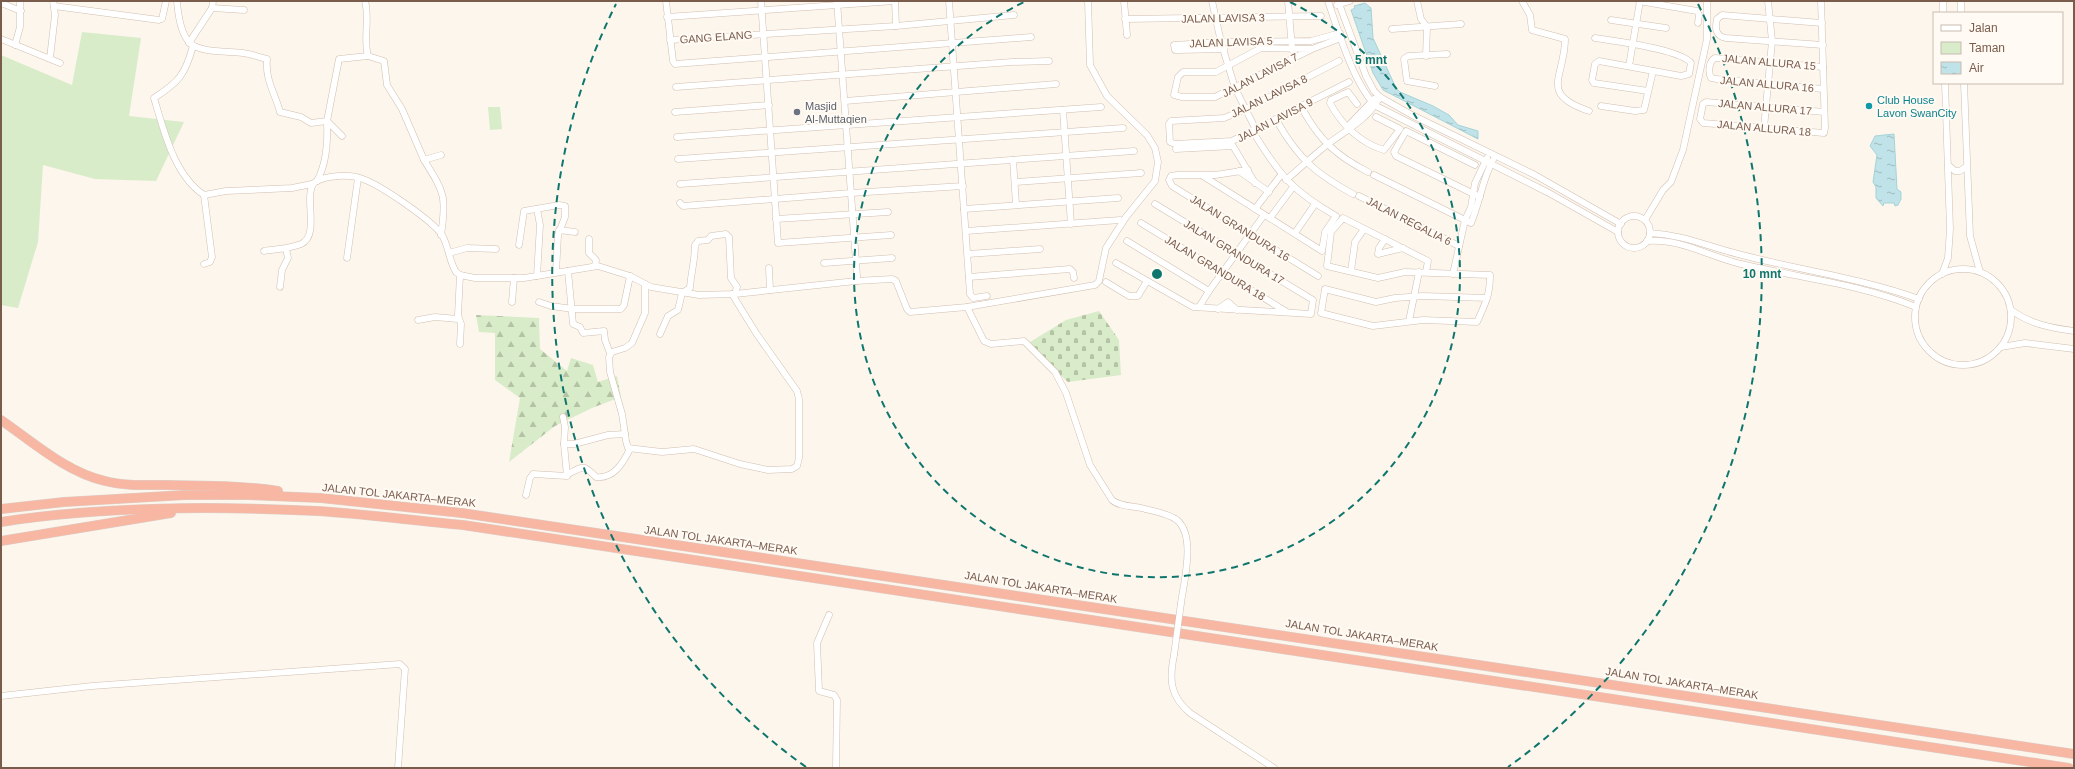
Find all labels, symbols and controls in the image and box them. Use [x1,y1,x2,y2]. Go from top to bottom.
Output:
street label: JALAN LAVISA 3 [1181,11,1265,25]
legend [1933,12,2063,84]
text: Jalan [1969,21,1998,35]
street label: GANG ELANG [679,28,753,46]
street label: JALAN LAVISA 5 [1189,35,1273,49]
text: Taman [1969,41,2005,55]
street label: JALAN LAVISA 7 [1220,51,1300,99]
street label: JALAN ALLURA 15 [1722,52,1816,72]
text: 5 mnt [1355,53,1387,67]
text: Air [1969,61,1984,75]
street label: JALAN LAVISA 8 [1229,72,1309,120]
street label: JALAN ALLURA 16 [1720,74,1814,94]
place label: Club House Lavon SwanCity [1877,94,1957,119]
street label: JALAN LAVISA 9 [1235,96,1315,144]
street label: JALAN ALLURA 17 [1718,97,1812,117]
place label: Masjid Al-Muttaqien [805,100,867,125]
marker: Club House Lavon SwanCity [1864,101,1874,111]
marker: Masjid Al-Muttaqien [792,107,802,117]
street label: JALAN ALLURA 18 [1717,118,1811,138]
street label: JALAN GRANDURA 16 [1188,192,1292,264]
street label: JALAN REGALIA 6 [1365,194,1453,248]
street label: JALAN GRANDURA 17 [1182,217,1286,287]
street label: JALAN GRANDURA 18 [1163,233,1267,303]
centre of rings [1150,267,1164,281]
text: 10 mnt [1743,267,1781,281]
street label: JALAN TOL JAKARTA–MERAK [321,481,477,509]
street label: JALAN TOL JAKARTA–MERAK [644,523,799,557]
street label: JALAN TOL JAKARTA–MERAK [964,569,1119,605]
street label: JALAN TOL JAKARTA–MERAK [1285,617,1440,653]
street label: JALAN TOL JAKARTA–MERAK [1605,665,1760,701]

